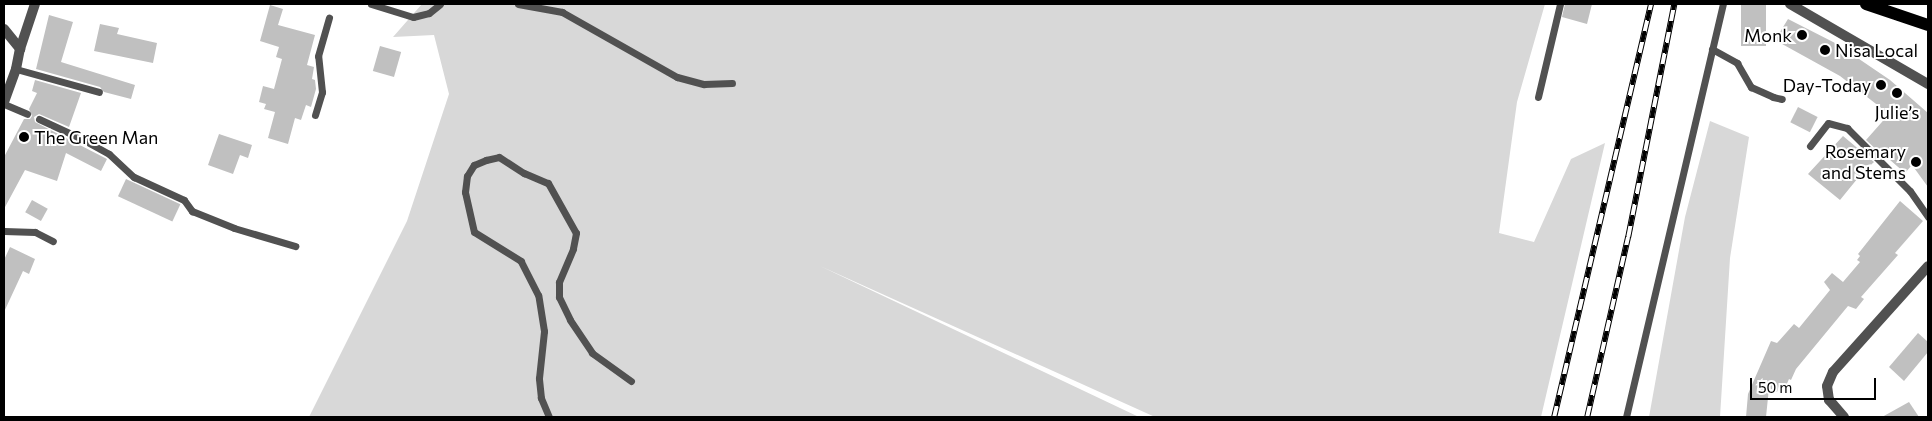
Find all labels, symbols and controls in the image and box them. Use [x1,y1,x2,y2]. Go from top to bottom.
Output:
place label: Monk [1744,24,1792,46]
marker: Monk [1796,29,1808,41]
place label: Nisa Local [1835,39,1918,61]
marker: Nisa Local [1819,44,1831,56]
place label: Day-Today [1783,74,1871,96]
marker: Day-Today [1875,79,1887,91]
marker: Julie’s [1891,87,1903,99]
place label: Julie’s [1875,101,1919,123]
place label: The Green Man [34,126,158,148]
marker: The Green Man [18,131,30,143]
place label: Rosemary and Stems [1821,141,1906,183]
marker: Rosemary and Stems [1910,156,1922,168]
scale bar [1752,368,1878,400]
text: 50 m [1758,378,1792,396]

